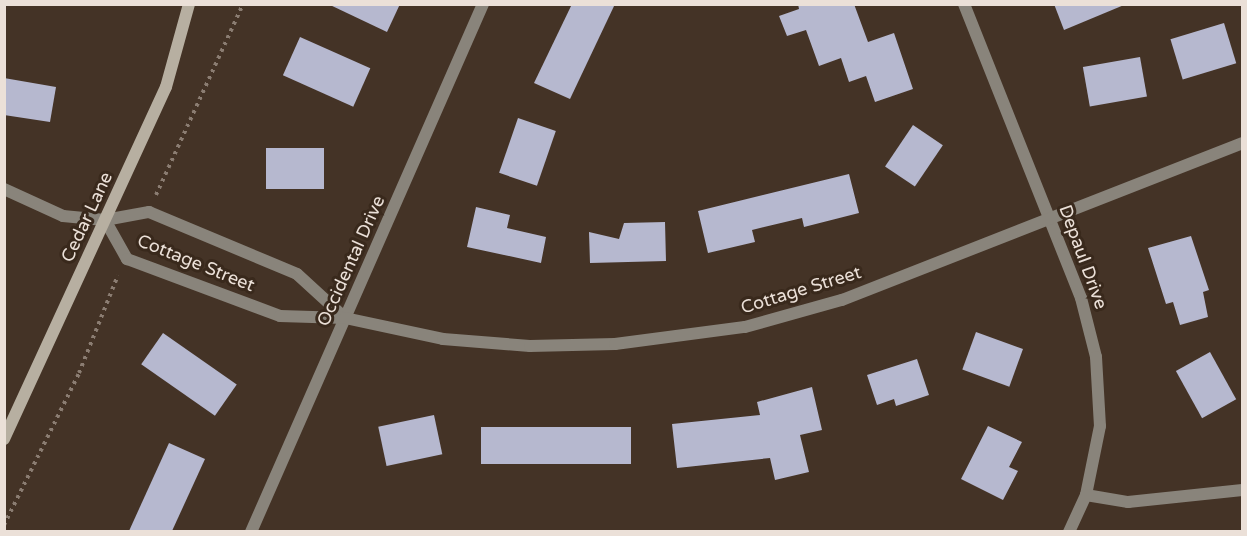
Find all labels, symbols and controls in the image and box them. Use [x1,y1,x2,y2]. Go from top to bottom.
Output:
street label: Cedar Lane [57,168,117,266]
street label: Occidental Drive [313,192,389,330]
street label: Depaul Drive [1054,202,1112,312]
street label: Cottage Street [134,230,258,296]
street label: Cottage Street [738,261,864,319]

